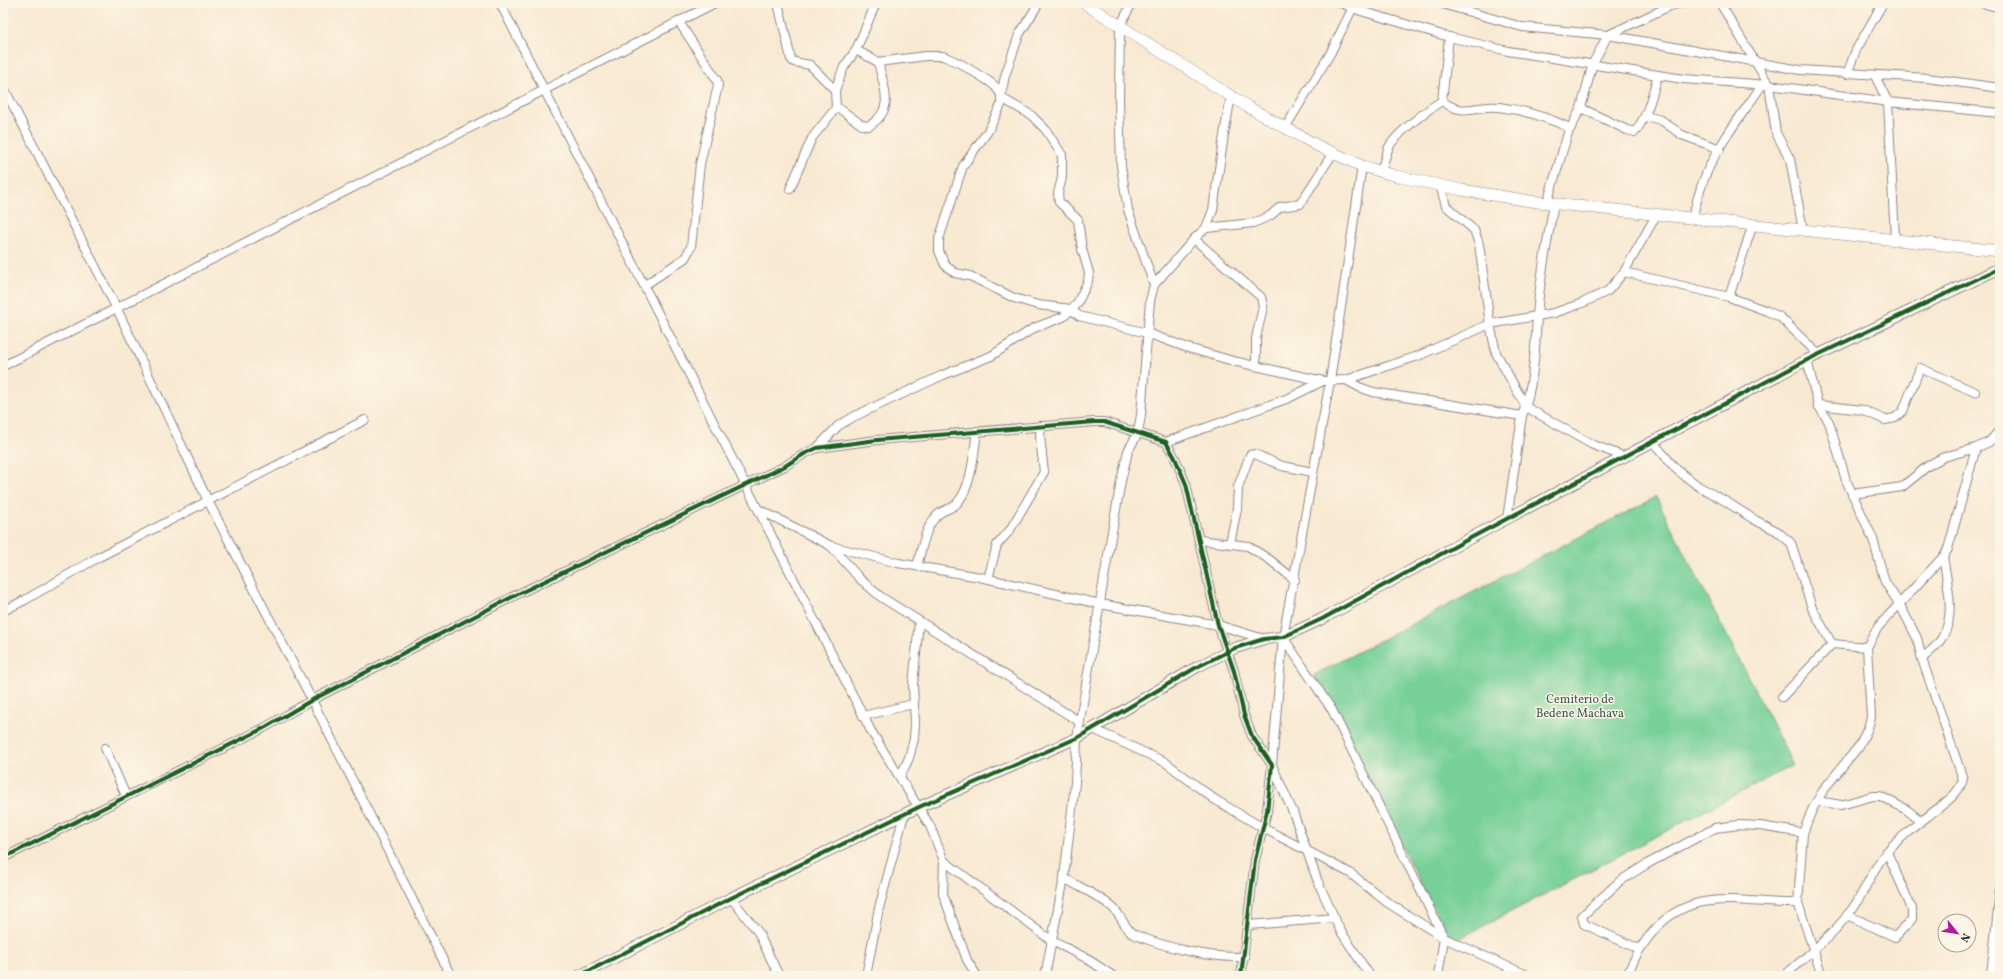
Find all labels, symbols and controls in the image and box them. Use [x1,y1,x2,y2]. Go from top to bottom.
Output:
park label: Cemiterio de Bedene Machava [1536,692,1624,722]
north arrow [1937,913,1977,953]
text: N [1956,930,1973,944]

